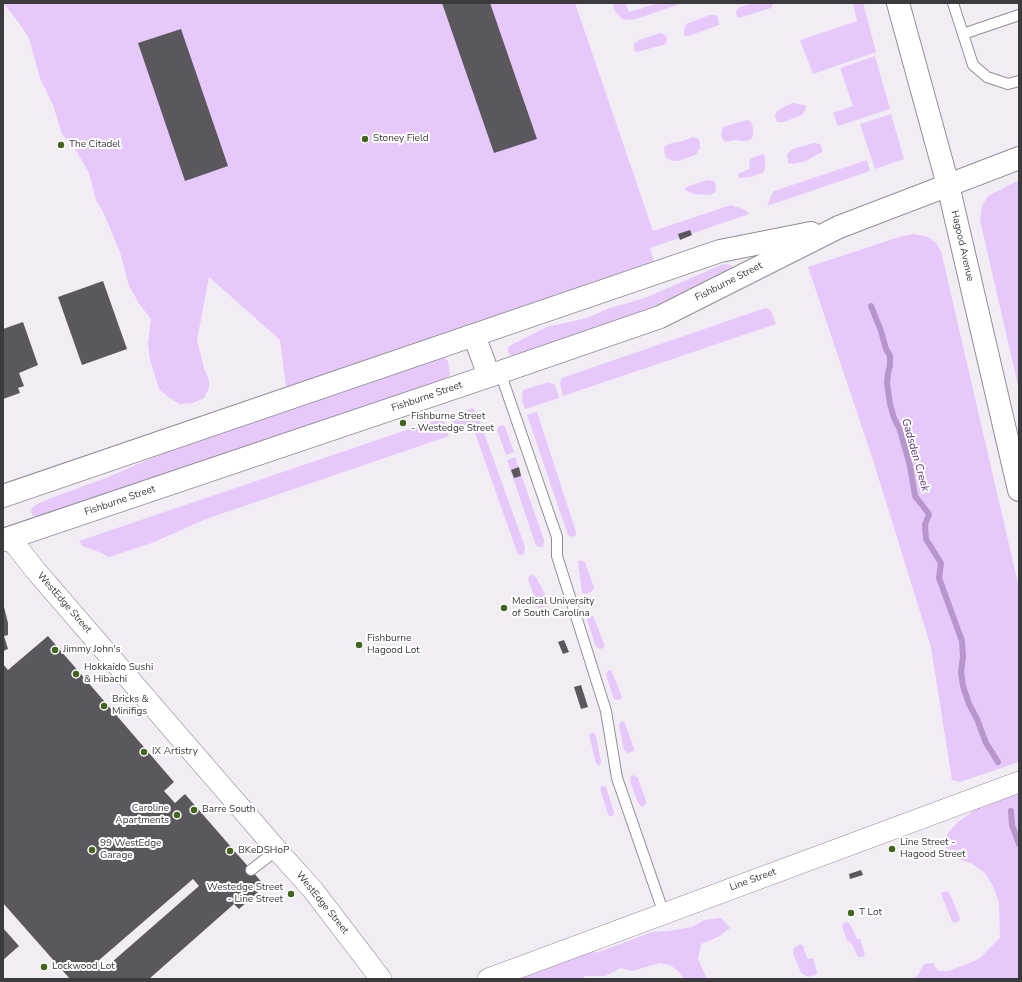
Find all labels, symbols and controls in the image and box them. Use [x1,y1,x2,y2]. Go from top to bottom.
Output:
place label: Stoney Field [373,133,429,145]
marker: Stoney Field [360,134,370,144]
place label: The Citadel [69,139,121,151]
marker: The Citadel [56,140,66,150]
street label: Hagood Avenue [948,209,976,283]
street label: Fishburne Street [693,260,765,304]
street label: Fishburne Street [390,379,464,415]
place label: Fishburne Street - Westedge Street [411,411,494,434]
water label: Gadsden Creek [898,417,932,493]
marker: Fishburne Street - Westedge Street [398,418,408,428]
street label: Fishburne Street [83,483,157,519]
street label: WestEdge Street [34,570,94,636]
place label: Medical University of South Carolina [512,596,594,620]
marker: Medical University of South Carolina [499,603,509,613]
place label: Fishburne Hagood Lot [367,633,420,656]
marker: Fishburne Hagood Lot [354,640,364,650]
place label: Jimmy John's [63,644,121,656]
marker: Jimmy John's [50,645,60,655]
place label: Hokkaido Sushi & Hibachi [84,662,153,686]
marker: Hokkaido Sushi & Hibachi [71,669,81,679]
place label: Bricks & Minifigs [112,694,149,718]
marker: Bricks & Minifigs [99,701,109,711]
place label: IX Artistry [152,746,198,758]
marker: IX Artistry [139,747,149,757]
place label: Caroline Apartments [115,803,169,826]
place label: Barre South [202,804,256,816]
marker: Barre South [189,805,199,815]
marker: Caroline Apartments [172,810,182,820]
place label: Line Street - Hagood Street [900,837,966,860]
place label: 99 WestEdge Garage [100,838,161,862]
marker: Line Street - Hagood Street [887,844,897,854]
marker: 99 WestEdge Garage [87,845,97,855]
place label: BKeDSHoP [238,845,289,857]
marker: BKeDSHoP [225,846,235,856]
street label: Line Street [728,866,778,894]
street label: WestEdge Street [293,869,351,937]
place label: Westedge Street - Line Street [207,882,283,906]
marker: Westedge Street - Line Street [286,889,296,899]
place label: T Lot [859,907,882,919]
marker: T Lot [846,908,856,918]
place label: Lockwood Lot [52,961,115,973]
marker: Lockwood Lot [39,962,49,972]

